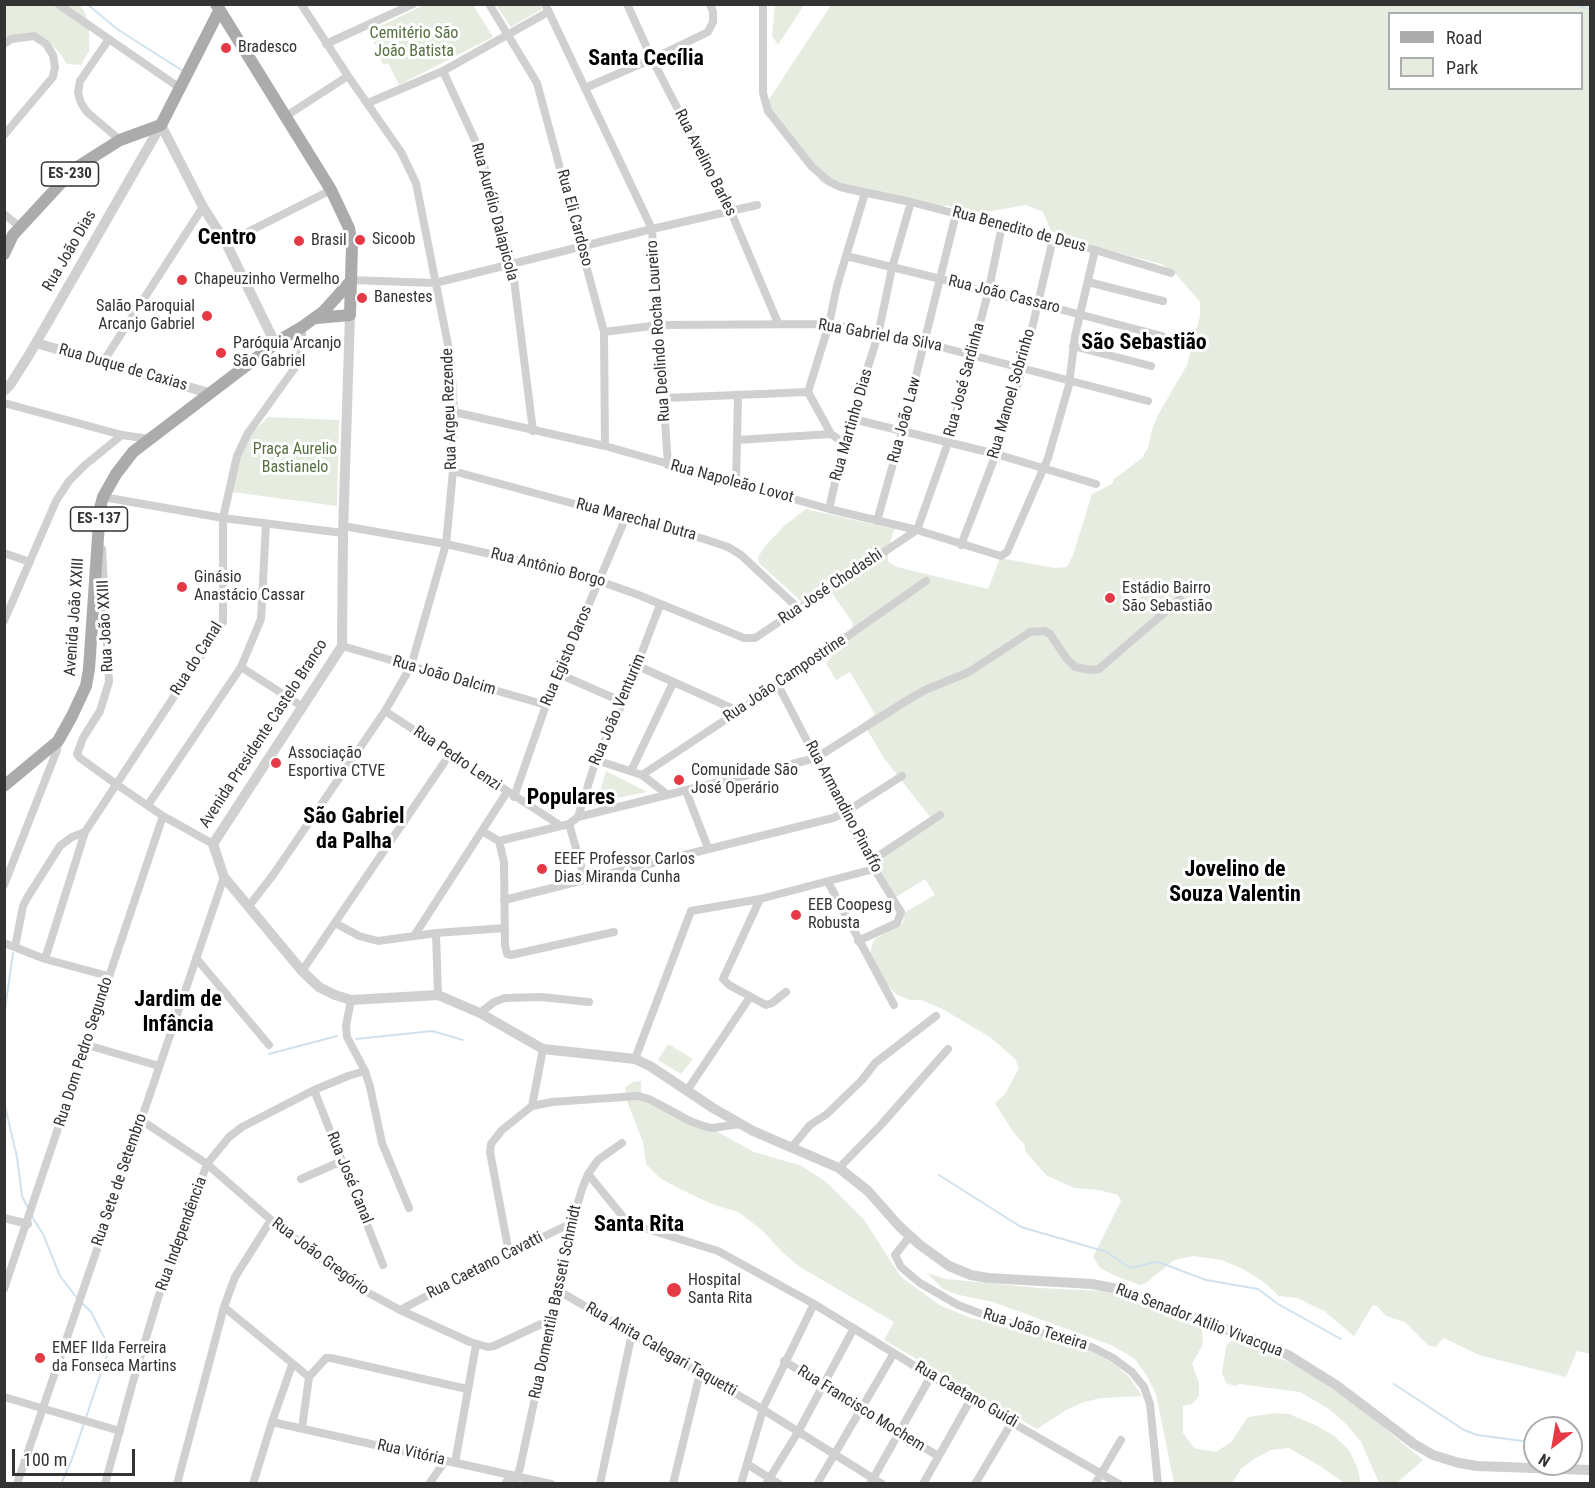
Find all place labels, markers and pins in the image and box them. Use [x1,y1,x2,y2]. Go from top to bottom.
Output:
place label: Bradesco [238,38,297,58]
marker: Bradesco [219,41,233,55]
place label: Sicoob [372,230,415,250]
place label: Brasil [311,231,347,251]
marker: Sicoob [353,233,367,247]
marker: Brasil [292,234,306,248]
place label: Chapeuzinho Vermelho [194,270,339,290]
marker: Chapeuzinho Vermelho [175,273,189,287]
place label: Banestes [374,288,432,308]
marker: Banestes [355,291,369,305]
place label: Salão Paroquial Arcanjo Gabriel [96,297,195,335]
marker: Salão Paroquial Arcanjo Gabriel [200,309,214,323]
place label: Paróquia Arcanjo São Gabriel [233,334,341,372]
marker: Paróquia Arcanjo São Gabriel [214,346,228,360]
place label: Ginásio Anastácio Cassar [194,568,305,606]
place label: Estádio Bairro São Sebastião [1122,579,1212,617]
marker: Ginásio Anastácio Cassar [175,580,189,594]
marker: Estádio Bairro São Sebastião [1103,591,1117,605]
place label: Associação Esportiva CTVE [288,744,385,782]
marker: Associação Esportiva CTVE [269,756,283,770]
place label: Comunidade São José Operário [691,761,798,799]
marker: Comunidade São José Operário [672,773,686,787]
place label: EEEF Professor Carlos Dias Miranda Cunha [554,850,695,888]
marker: EEEF Professor Carlos Dias Miranda Cunha [535,862,549,876]
place label: EEB Coopesg Robusta [808,896,892,934]
marker: EEB Coopesg Robusta [789,908,803,922]
place label: Hospital Santa Rita [688,1271,752,1309]
marker: Hospital Santa Rita [665,1281,683,1299]
place label: EMEF Ilda Ferreira da Fonseca Martins [52,1339,177,1377]
marker: EMEF Ilda Ferreira da Fonseca Martins [33,1351,47,1365]

